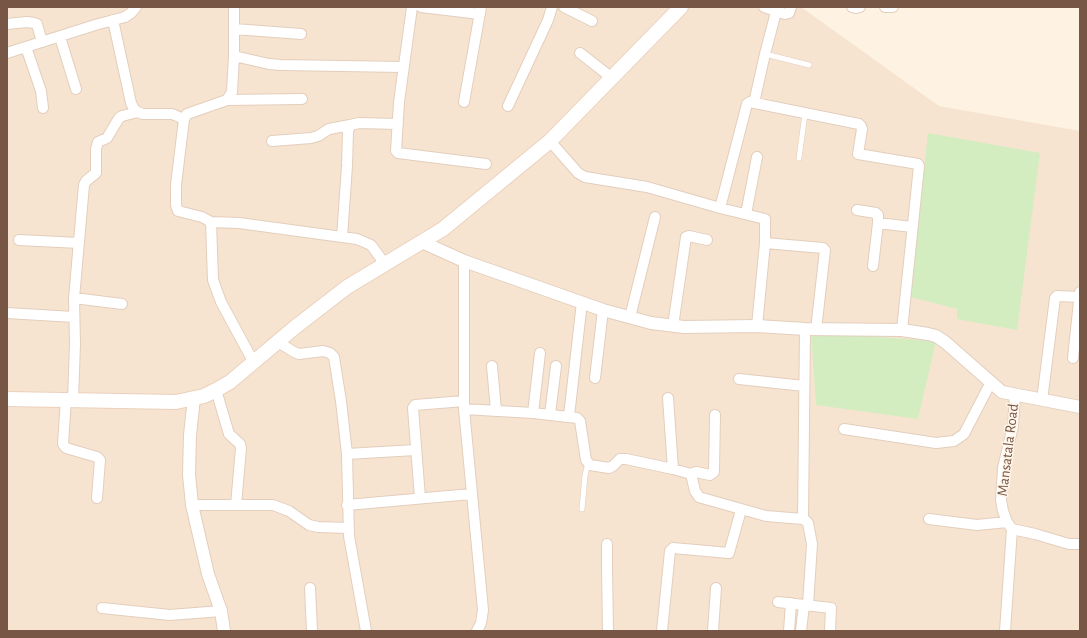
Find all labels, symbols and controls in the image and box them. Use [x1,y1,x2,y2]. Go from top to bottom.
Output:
street label: Mansatala Road [993,403,1023,497]

